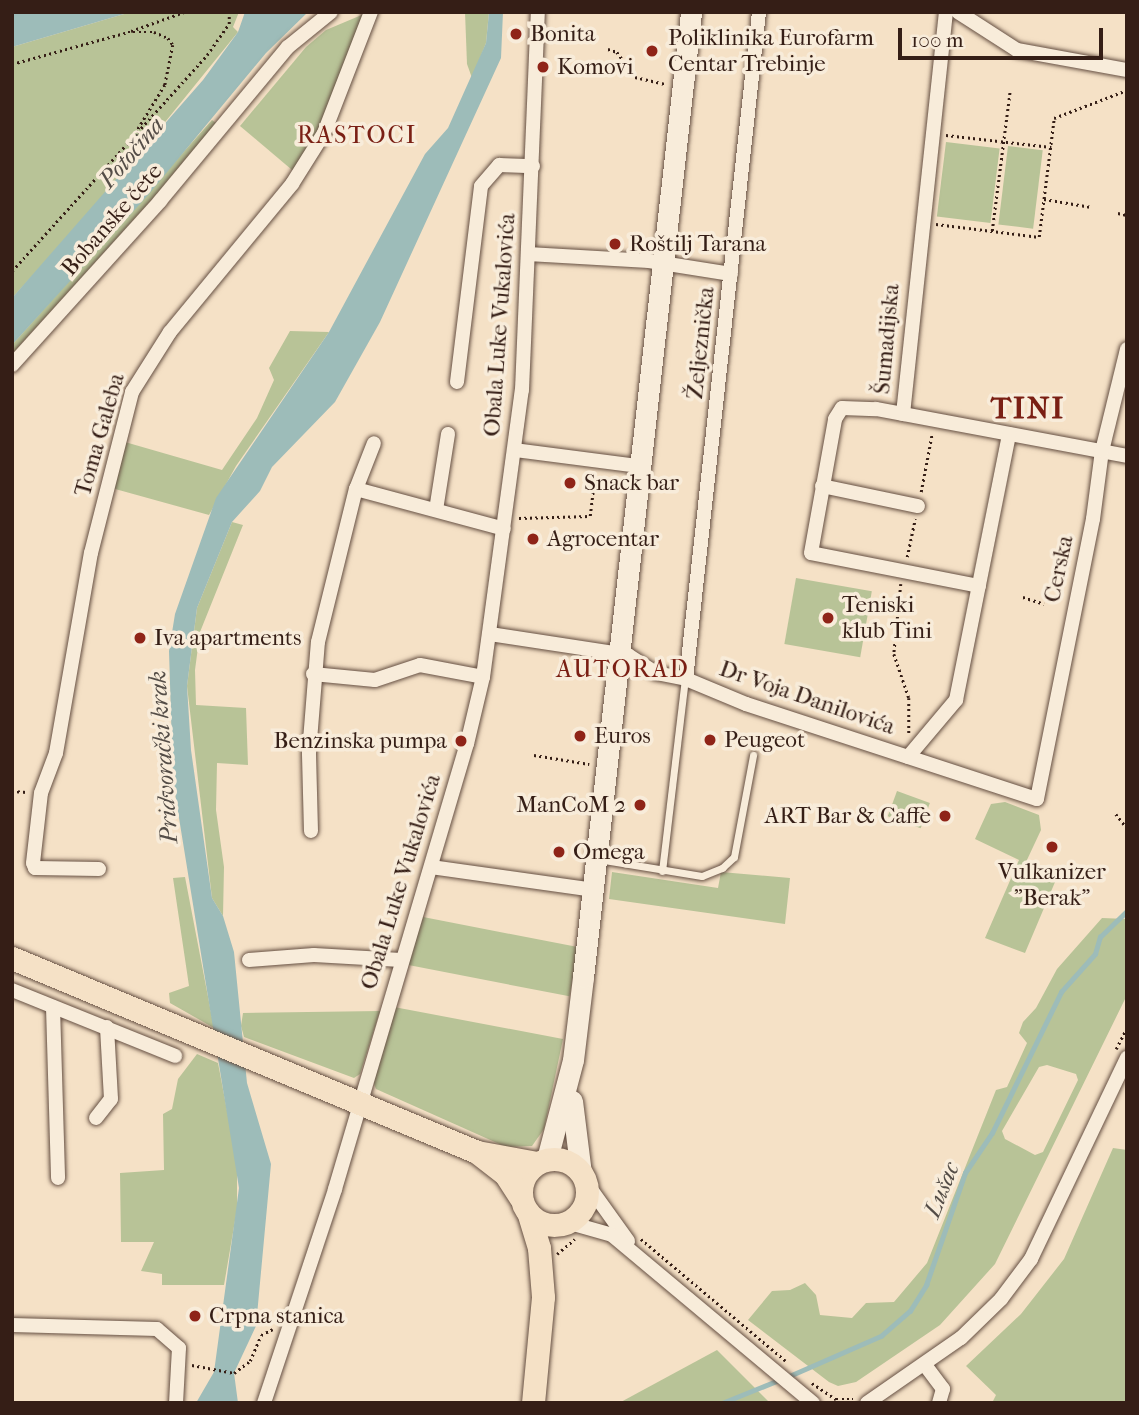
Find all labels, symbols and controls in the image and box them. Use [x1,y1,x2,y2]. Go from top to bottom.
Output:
scale bar [901,14,1106,58]
place label: Bonita [530,20,595,48]
place label: Poliklinika Eurofarm Centar Trebinje [668,24,874,78]
marker: Bonita [508,26,524,42]
text: 100 m [911,28,964,52]
marker: Poliklinika Eurofarm Centar Trebinje [642,41,662,61]
place label: Komovi [557,53,633,81]
marker: Komovi [535,59,551,75]
water label: Potočina [93,112,171,194]
district label: RASTOCI [298,122,416,150]
street label: Bobanske čete [56,158,168,282]
street label: Obala Luke Vukalovića [478,212,522,438]
place label: Roštilj Tarana [629,230,766,258]
marker: Roštilj Tarana [607,236,623,252]
street label: Šumadijska [868,283,906,395]
street label: Željeznička [681,285,721,401]
street label: Toma Galeba [69,370,131,500]
district label: TINI [991,391,1065,427]
place label: Snack bar [584,469,679,497]
marker: Snack bar [562,475,578,491]
place label: Agrocentar [547,525,659,553]
marker: Agrocentar [525,531,541,547]
street label: Cerska [1038,533,1080,605]
place label: Teniski klub Tini [842,591,932,645]
marker: Teniski klub Tini [820,610,836,626]
place label: Iva apartments [154,624,302,652]
marker: Iva apartments [132,630,148,646]
street label: Dr Voja Danilovića [716,655,898,741]
district label: AUTORAD [557,656,689,684]
water label: Pridvorački krak [144,670,184,844]
place label: Euros [594,722,651,750]
place label: Peugeot [724,726,805,754]
place label: Benzinska pumpa [274,727,447,755]
marker: Euros [572,728,588,744]
marker: Peugeot [702,732,718,748]
marker: Benzinska pumpa [453,733,469,749]
street label: Obala Luke Vukalovića [355,771,447,993]
place label: ManCoM 2 [516,791,626,819]
marker: ManCoM 2 [632,797,648,813]
place label: ART Bar & Caffe [765,802,931,830]
marker: ART Bar & Caffe [937,808,953,824]
place label: Omega [573,838,645,866]
marker: Vulkanizer "Berak" [1044,839,1060,855]
marker: Omega [551,844,567,860]
place label: Vulkanizer "Berak" [998,858,1106,912]
water label: Lušac [918,1158,966,1222]
place label: Crpna stanica [209,1302,344,1330]
marker: Crpna stanica [187,1308,203,1324]

